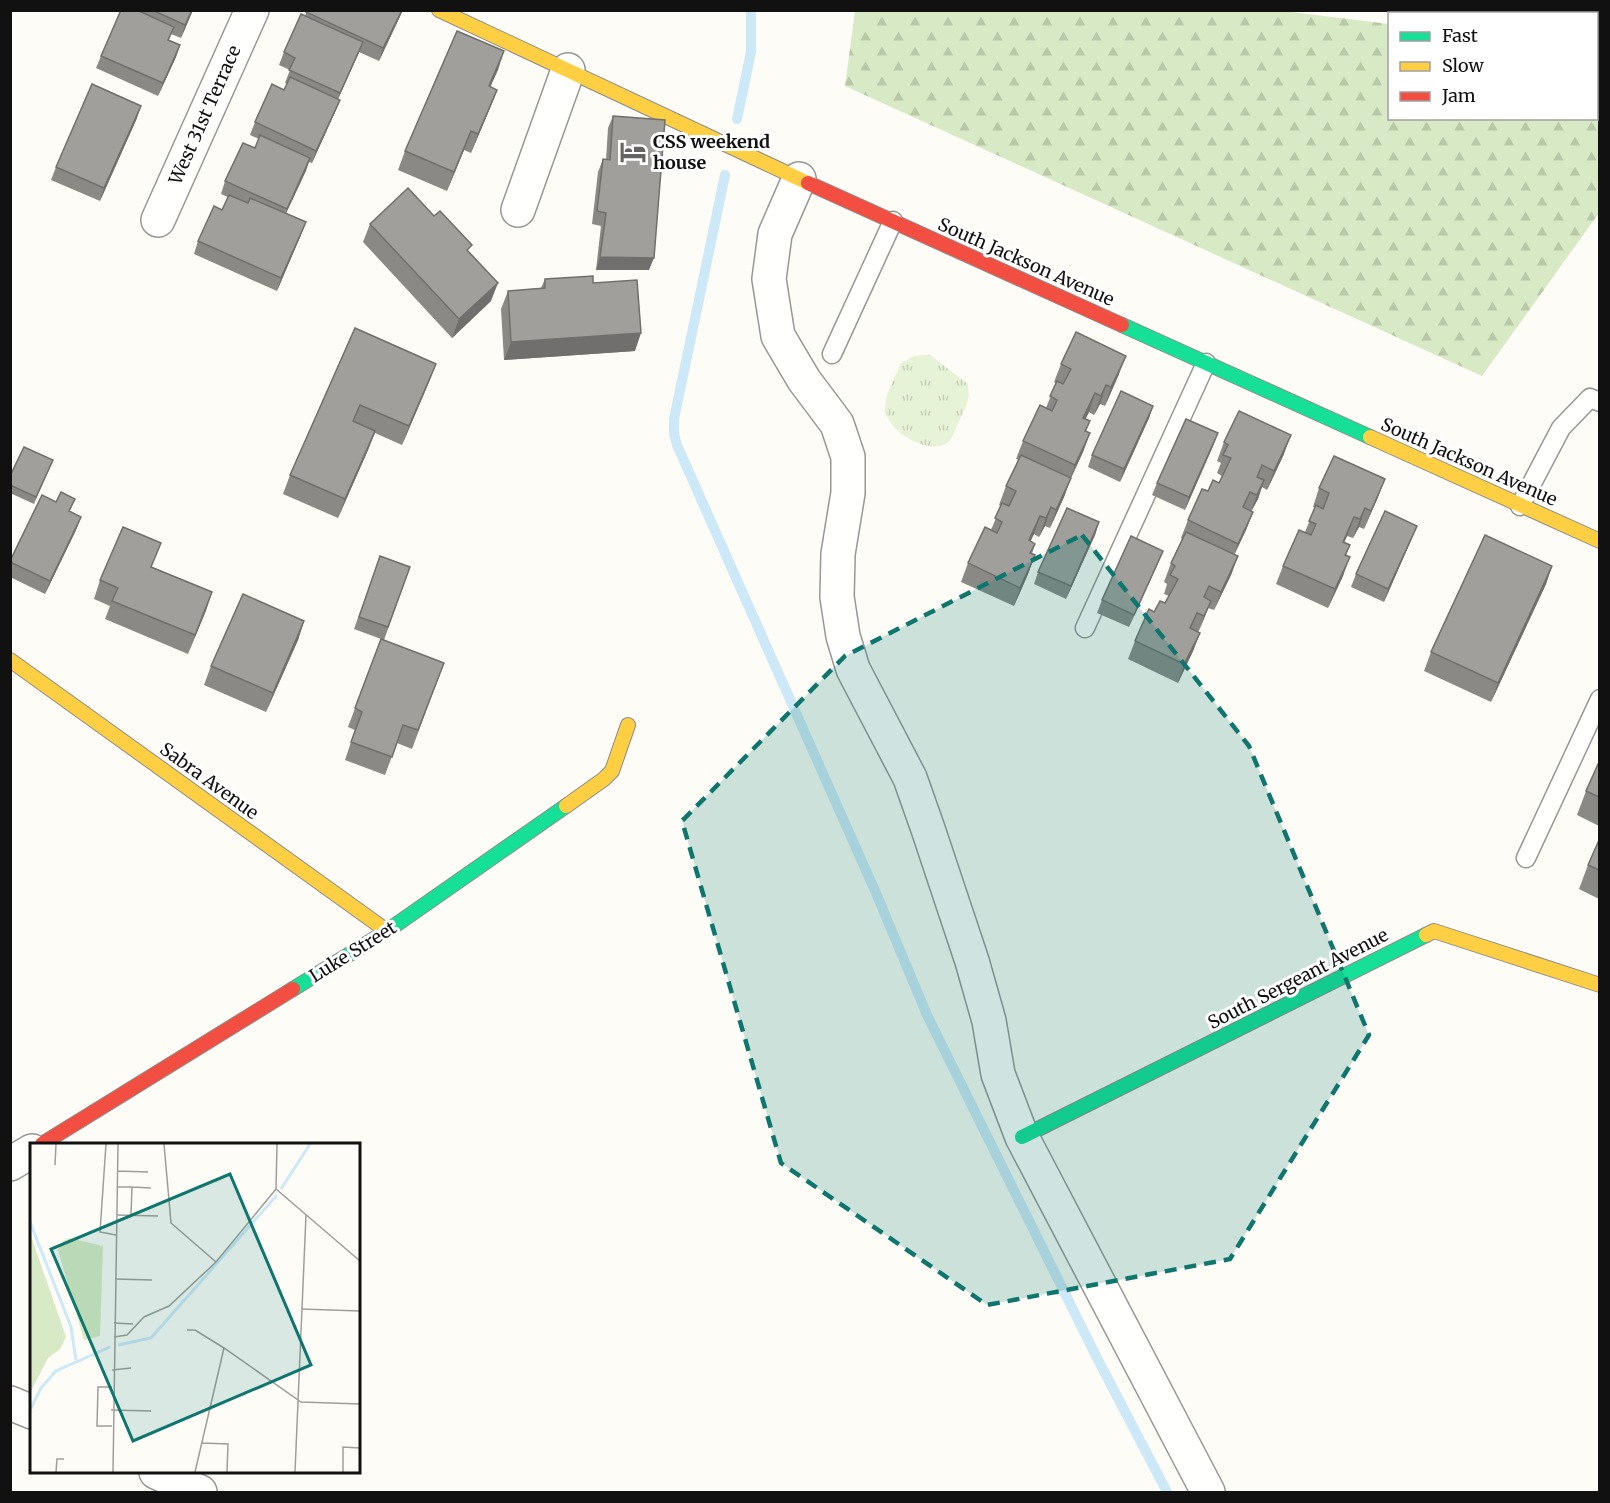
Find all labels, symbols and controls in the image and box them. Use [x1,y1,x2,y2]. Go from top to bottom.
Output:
legend [1388,12,1598,120]
text: Fast [1442,24,1478,47]
street label: West 31st Terrace [163,42,246,189]
text: Slow [1442,54,1485,77]
text: Jam [1441,84,1476,107]
place label: CSS weekend house [653,130,770,174]
hotel icon: CSS weekend house [618,137,648,167]
street label: South Jackson Avenue [935,212,1118,311]
street label: South Jackson Avenue [1378,412,1561,511]
street label: Sabra Avenue [156,737,263,824]
street label: Luke Street [305,916,400,987]
street label: South Sergeant Avenue [1204,923,1392,1034]
inset map [30,1143,360,1473]

